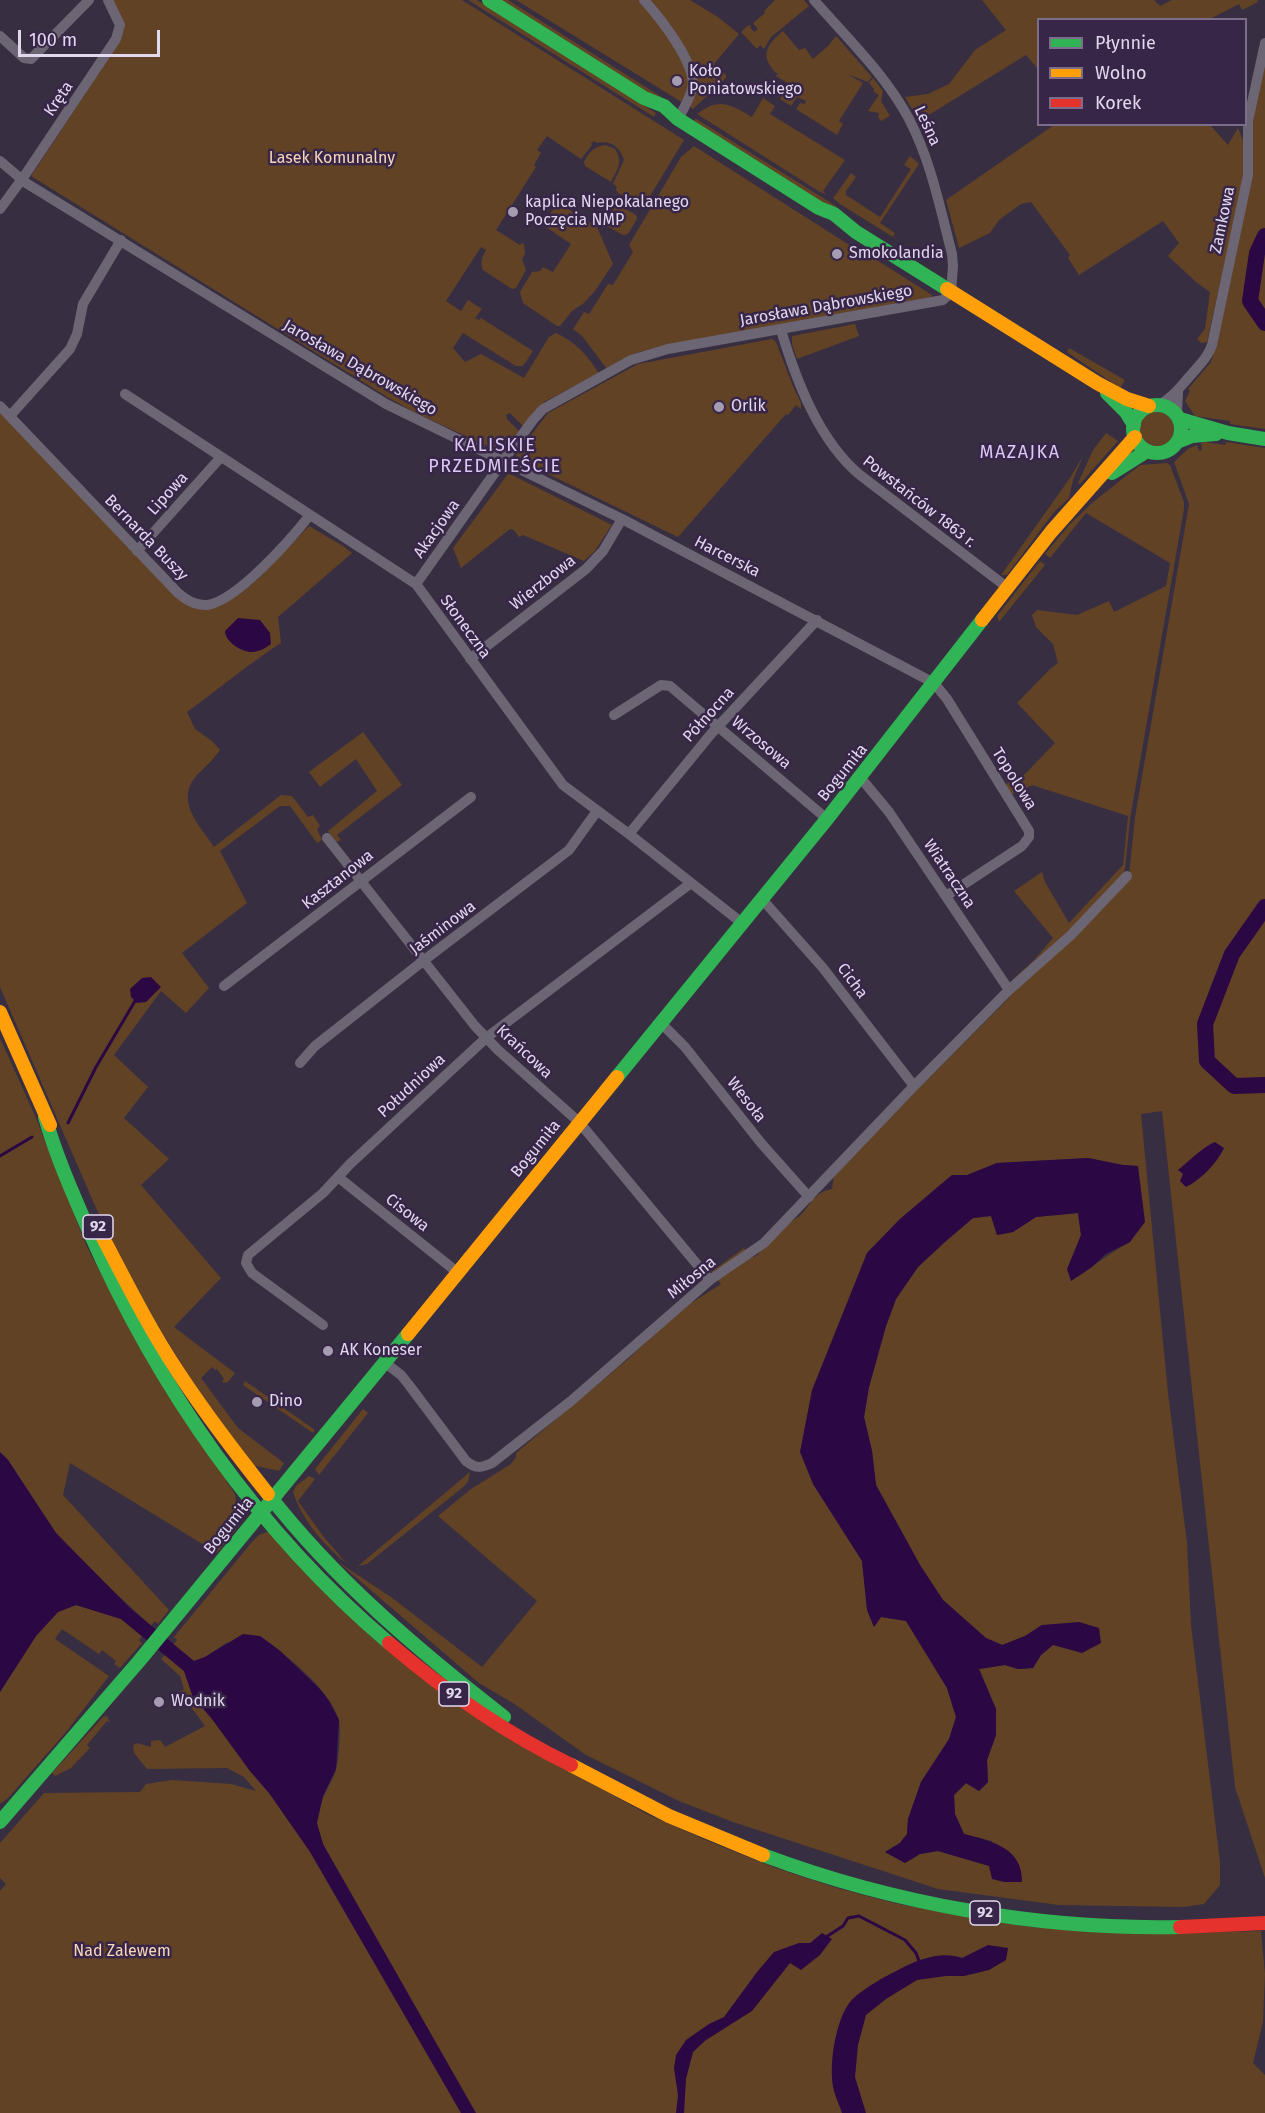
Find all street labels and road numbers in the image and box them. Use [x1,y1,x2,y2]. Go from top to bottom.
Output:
street label: Kręta [40,78,78,120]
street label: Leśna [909,103,945,149]
street label: Zamkowa [1207,185,1239,255]
street label: Jarosława Dąbrowskiego [738,281,914,331]
street label: Jarosława Dąbrowskiego [280,316,440,420]
street label: Powstańców 1863 r. [859,452,979,552]
street label: Lipowa [144,469,192,519]
street label: Bernarda Buszy [100,491,192,585]
street label: Akacjowa [410,496,464,562]
street label: Harcerska [691,532,763,582]
street label: Wierzbowa [506,551,580,615]
street label: Słoneczna [436,592,494,662]
street label: Północna [679,683,739,747]
street label: Wrzosowa [727,712,795,774]
street label: Bogumiła [814,740,872,806]
street label: Topolowa [987,744,1041,814]
street label: Wiatraczna [919,836,979,912]
street label: Kasztanowa [298,846,378,914]
street label: Jaśminowa [406,897,480,959]
street label: Cicha [833,960,871,1002]
street label: Krańcowa [492,1021,556,1083]
street label: Południowa [374,1050,450,1122]
street label: Wesoła [722,1074,770,1126]
street label: Bogumiła [507,1116,565,1182]
street label: Cisowa [381,1190,433,1236]
road number: 92 [83,1215,113,1239]
street label: Miłosna [664,1253,720,1303]
street label: Bogumiła [200,1493,258,1559]
road number: 92 [439,1682,469,1706]
road number: 92 [970,1901,1000,1925]

